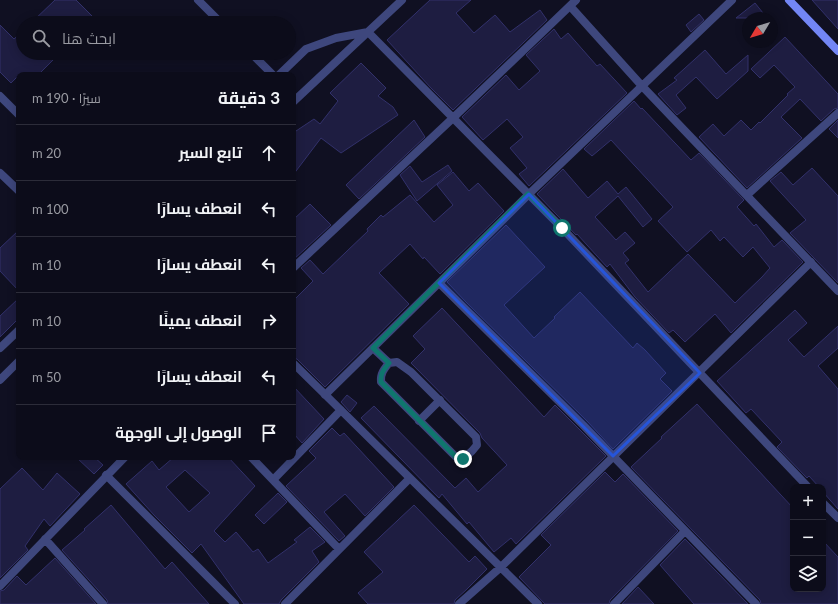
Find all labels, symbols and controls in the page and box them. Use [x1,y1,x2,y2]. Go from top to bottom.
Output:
north arrow [742,12,778,48]
search box [16,16,296,60]
icon: search [30,27,52,49]
text: ابحث هنا [62,29,116,47]
text: 3 دقيقة [218,87,280,108]
text: سيرًا · 190 m [32,90,101,106]
icon: ahead [258,142,280,164]
text: تابع السير [179,143,242,161]
text: 20 m [32,145,61,161]
icon: left [258,198,280,220]
text: انعطف يسارًا [157,199,242,217]
text: 100 m [32,201,69,217]
route start [553,219,571,237]
icon: left [258,254,280,276]
text: انعطف يسارًا [157,255,242,273]
text: 10 m [32,257,61,273]
icon: right [258,310,280,332]
text: انعطف يمينًا [158,311,242,329]
text: 10 m [32,313,61,329]
icon: left [258,366,280,388]
text: انعطف يسارًا [157,367,242,385]
text: 50 m [32,369,61,385]
icon: arrive [258,422,280,444]
text: الوصول إلى الوجهة [115,423,242,441]
route end [454,450,472,468]
map controls [790,484,826,592]
button: + [790,484,826,520]
button: − [790,520,826,556]
button: layers [790,556,826,592]

